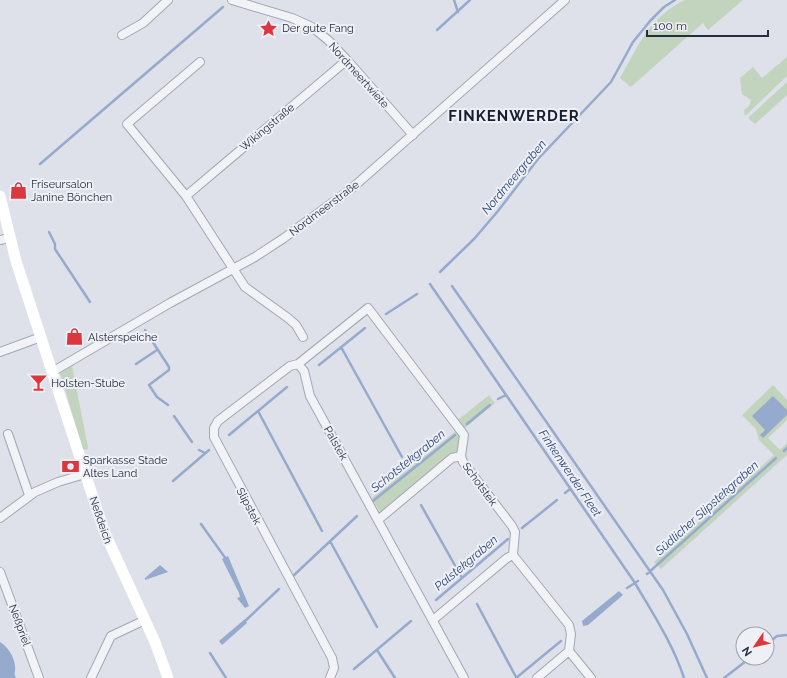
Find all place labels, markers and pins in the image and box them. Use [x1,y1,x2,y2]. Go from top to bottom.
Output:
place icon: Der gute Fang [259,18,279,38]
place label: Der gute Fang [282,22,354,35]
place label: Friseursalon Janine Bönchen [31,178,112,204]
shop icon: Friseursalon Janine Bönchen [8,180,28,200]
shop icon: Alsterspeiche [65,327,85,347]
place label: Alsterspeiche [88,331,158,344]
bar icon: Holsten-Stube [28,373,48,393]
place label: Holsten-Stube [51,377,126,390]
place label: Sparkasse Stade Altes Land [83,454,168,480]
bank icon: Sparkasse Stade Altes Land [60,456,80,476]

